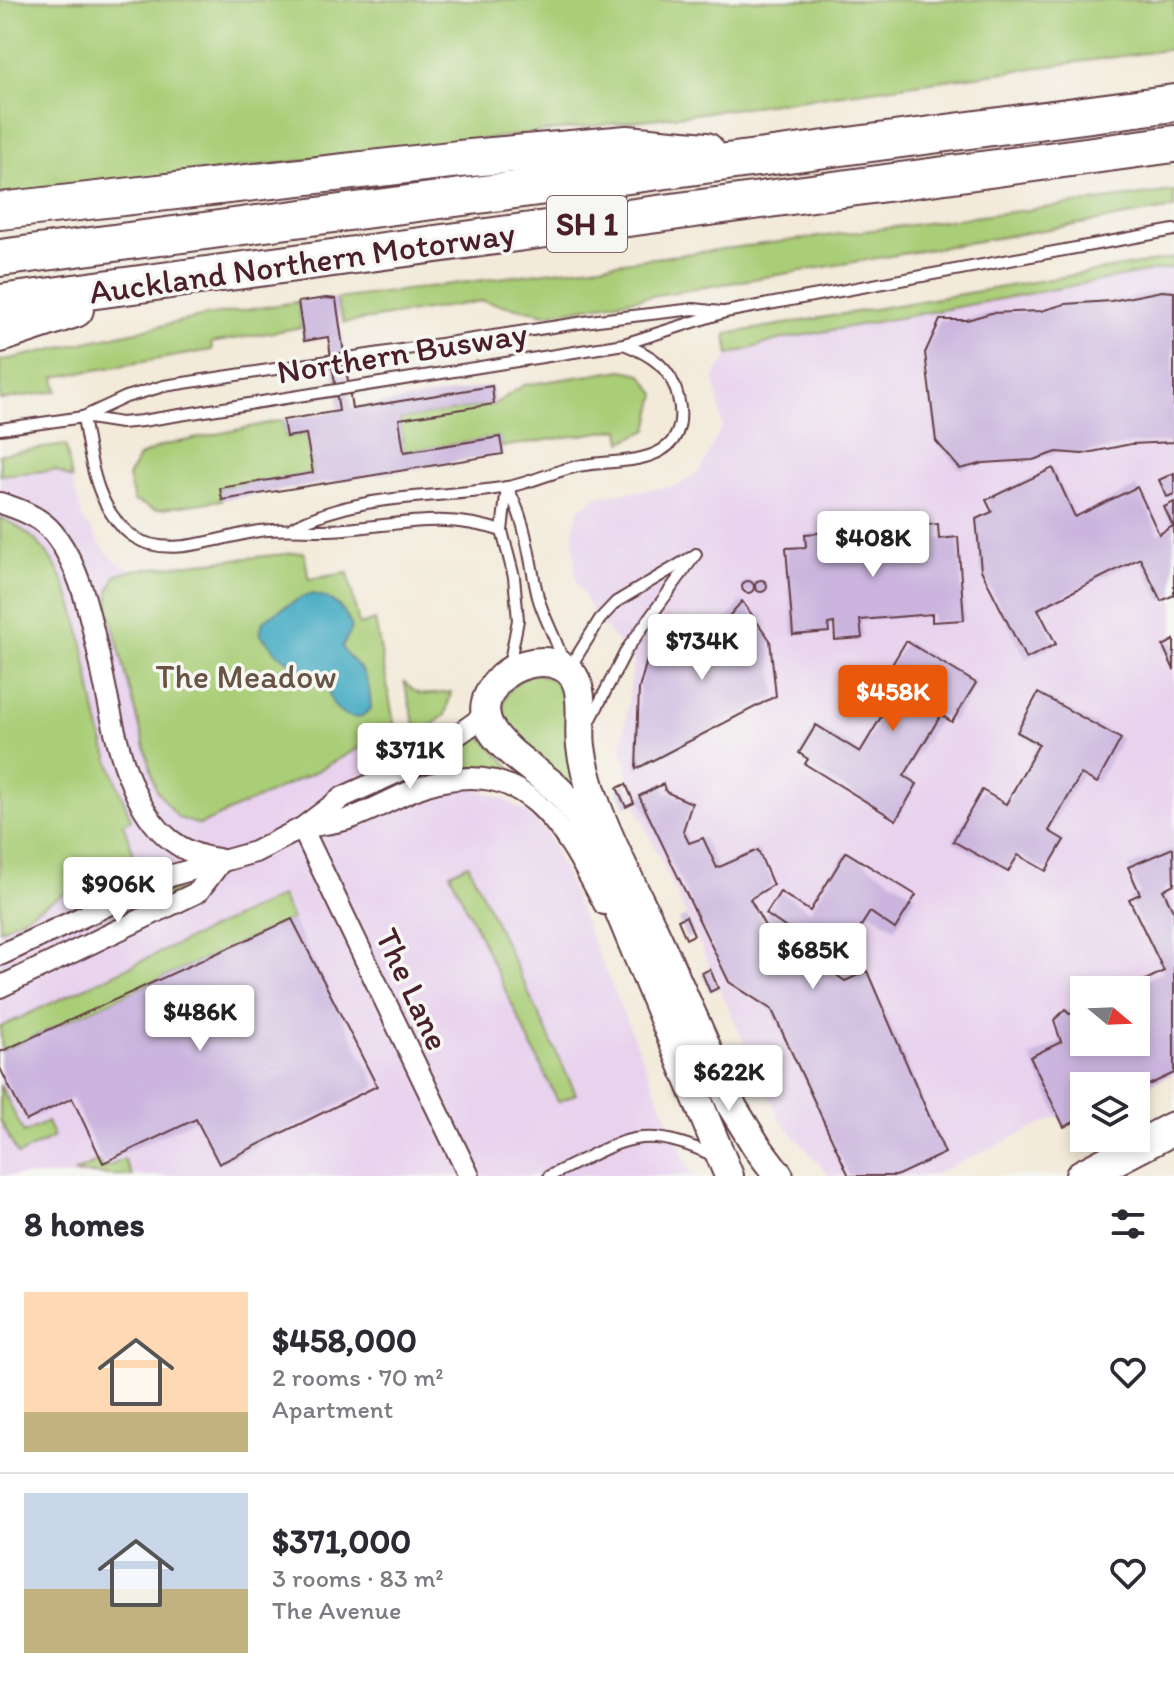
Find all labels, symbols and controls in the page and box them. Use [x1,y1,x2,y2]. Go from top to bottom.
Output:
road number: SH 1 [547,196,627,252]
street label: Auckland Northern Motorway [87,212,518,313]
street label: Northern Busway [274,312,530,393]
pin: $408K [817,511,929,579]
text: $408K [835,521,911,553]
pin: $734K [646,614,758,682]
text: $734K [666,624,738,656]
park label: The Meadow [155,656,337,697]
pin: $458K [837,665,949,733]
text: $458K [856,675,930,707]
pin: $371K [354,723,466,791]
text: $371K [376,733,444,765]
pin: $906K [62,857,174,925]
text: $906K [81,867,155,899]
street label: The Lane [367,922,459,1057]
pin: $685K [757,923,869,991]
text: $685K [777,933,849,965]
north arrow [1070,976,1150,1056]
map controls [1070,976,1150,1152]
pin: $486K [144,985,256,1053]
text: $486K [163,995,237,1027]
pin: $622K [673,1045,785,1113]
text: $622K [694,1055,764,1087]
button: layers [1070,1072,1150,1152]
icon: filters [1106,1202,1150,1246]
text: 8 homes [24,1204,145,1245]
text: $458,000 [272,1320,417,1361]
icon: home [88,1324,184,1420]
icon: heart [1106,1350,1150,1394]
text: 2 rooms · 70 m² [272,1361,444,1393]
text: Apartment [272,1393,393,1425]
text: $371,000 [272,1521,411,1562]
icon: home [88,1525,184,1621]
icon: heart [1106,1551,1150,1595]
text: 3 rooms · 83 m² [272,1562,444,1594]
text: The Avenue [272,1594,401,1626]

